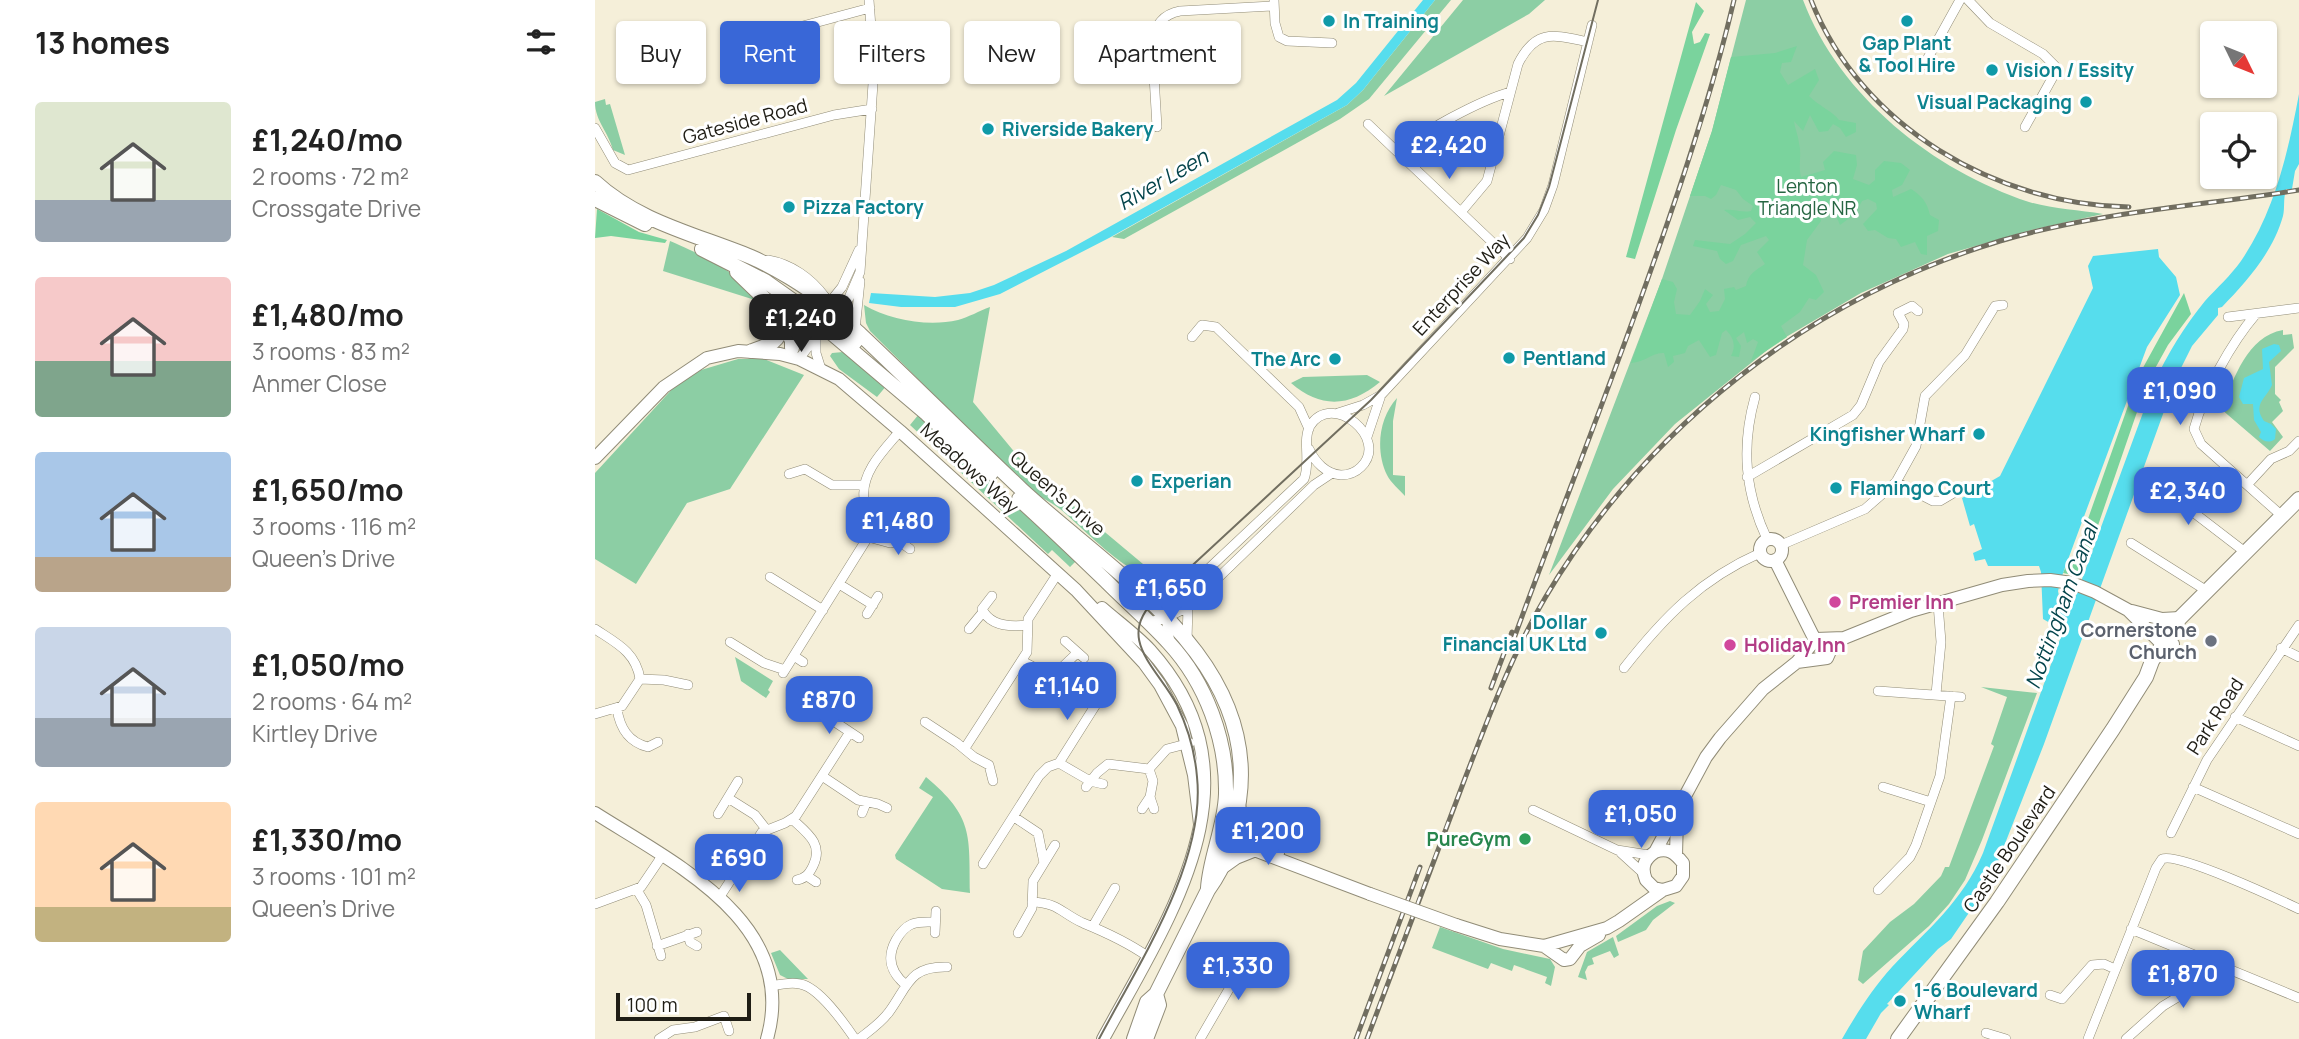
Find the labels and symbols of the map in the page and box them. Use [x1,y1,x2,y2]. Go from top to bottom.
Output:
place label: In Training [1343,8,1439,34]
marker: In Training [1321,13,1337,29]
marker: Gap Plant & Tool Hire [1899,13,1915,29]
north arrow [2200,21,2277,98]
place label: Gap Plant & Tool Hire [1859,30,1956,78]
place label: Vision / Essity [2006,57,2134,83]
marker: Vision / Essity [1984,62,2000,78]
place label: Visual Packaging [1917,89,2072,115]
street label: Gateside Road [680,92,810,150]
marker: Visual Packaging [2078,94,2094,110]
place label: Riverside Bakery [1002,116,1154,142]
marker: Riverside Bakery [980,121,996,137]
pin: £2,420 [1392,122,1506,181]
water label: River Leen [1112,141,1214,216]
park label: Lenton Triangle NR [1757,173,1857,221]
place label: Pizza Factory [803,194,924,220]
marker: Pizza Factory [781,199,797,215]
street label: Enterprise Way [1407,227,1515,341]
pin: £1,240 [744,294,858,354]
place label: Pentland [1523,345,1606,371]
place label: The Arc [1251,346,1321,372]
marker: Pentland [1501,350,1517,366]
marker: The Arc [1327,351,1343,367]
pin: £1,090 [2123,368,2237,427]
street label: Meadows Way [915,417,1025,519]
place label: Kingfisher Wharf [1810,421,1965,447]
marker: Kingfisher Wharf [1971,426,1987,442]
street label: Queen's Drive [1005,444,1111,542]
place label: Experian [1151,468,1232,494]
pin: £2,340 [2131,468,2245,527]
marker: Experian [1129,473,1145,489]
place label: Flamingo Court [1850,475,1991,501]
marker: Flamingo Court [1828,480,1844,496]
pin: £1,480 [841,498,955,557]
water label: Nottingham Canal [2018,516,2105,692]
pin: £1,650 [1114,564,1228,624]
place label: Premier Inn [1849,589,1954,615]
marker: Premier Inn [1827,594,1843,610]
place label: Dollar Financial UK Ltd [1443,609,1587,657]
place label: Cornerstone Church [2080,617,2197,665]
marker: Dollar Financial UK Ltd [1593,625,1609,641]
place label: Holiday Inn [1744,632,1846,658]
marker: Cornerstone Church [2203,633,2219,649]
marker: Holiday Inn [1722,637,1738,653]
pin: £1,140 [1010,662,1124,722]
street label: Park Road [2180,673,2250,759]
pin: £870 [788,676,870,736]
street label: Castle Boulevard [1957,780,2061,918]
pin: £1,050 [1584,790,1698,850]
pin: £1,200 [1211,808,1325,867]
place label: PureGym [1427,826,1511,852]
marker: PureGym [1517,831,1533,847]
pin: £690 [698,834,780,894]
pin: £1,330 [1181,942,1295,1002]
pin: £1,870 [2126,950,2240,1010]
place label: 1-6 Boulevard Wharf [1914,977,2038,1025]
scale bar [616,990,751,1022]
marker: 1-6 Boulevard Wharf [1892,993,1908,1009]

